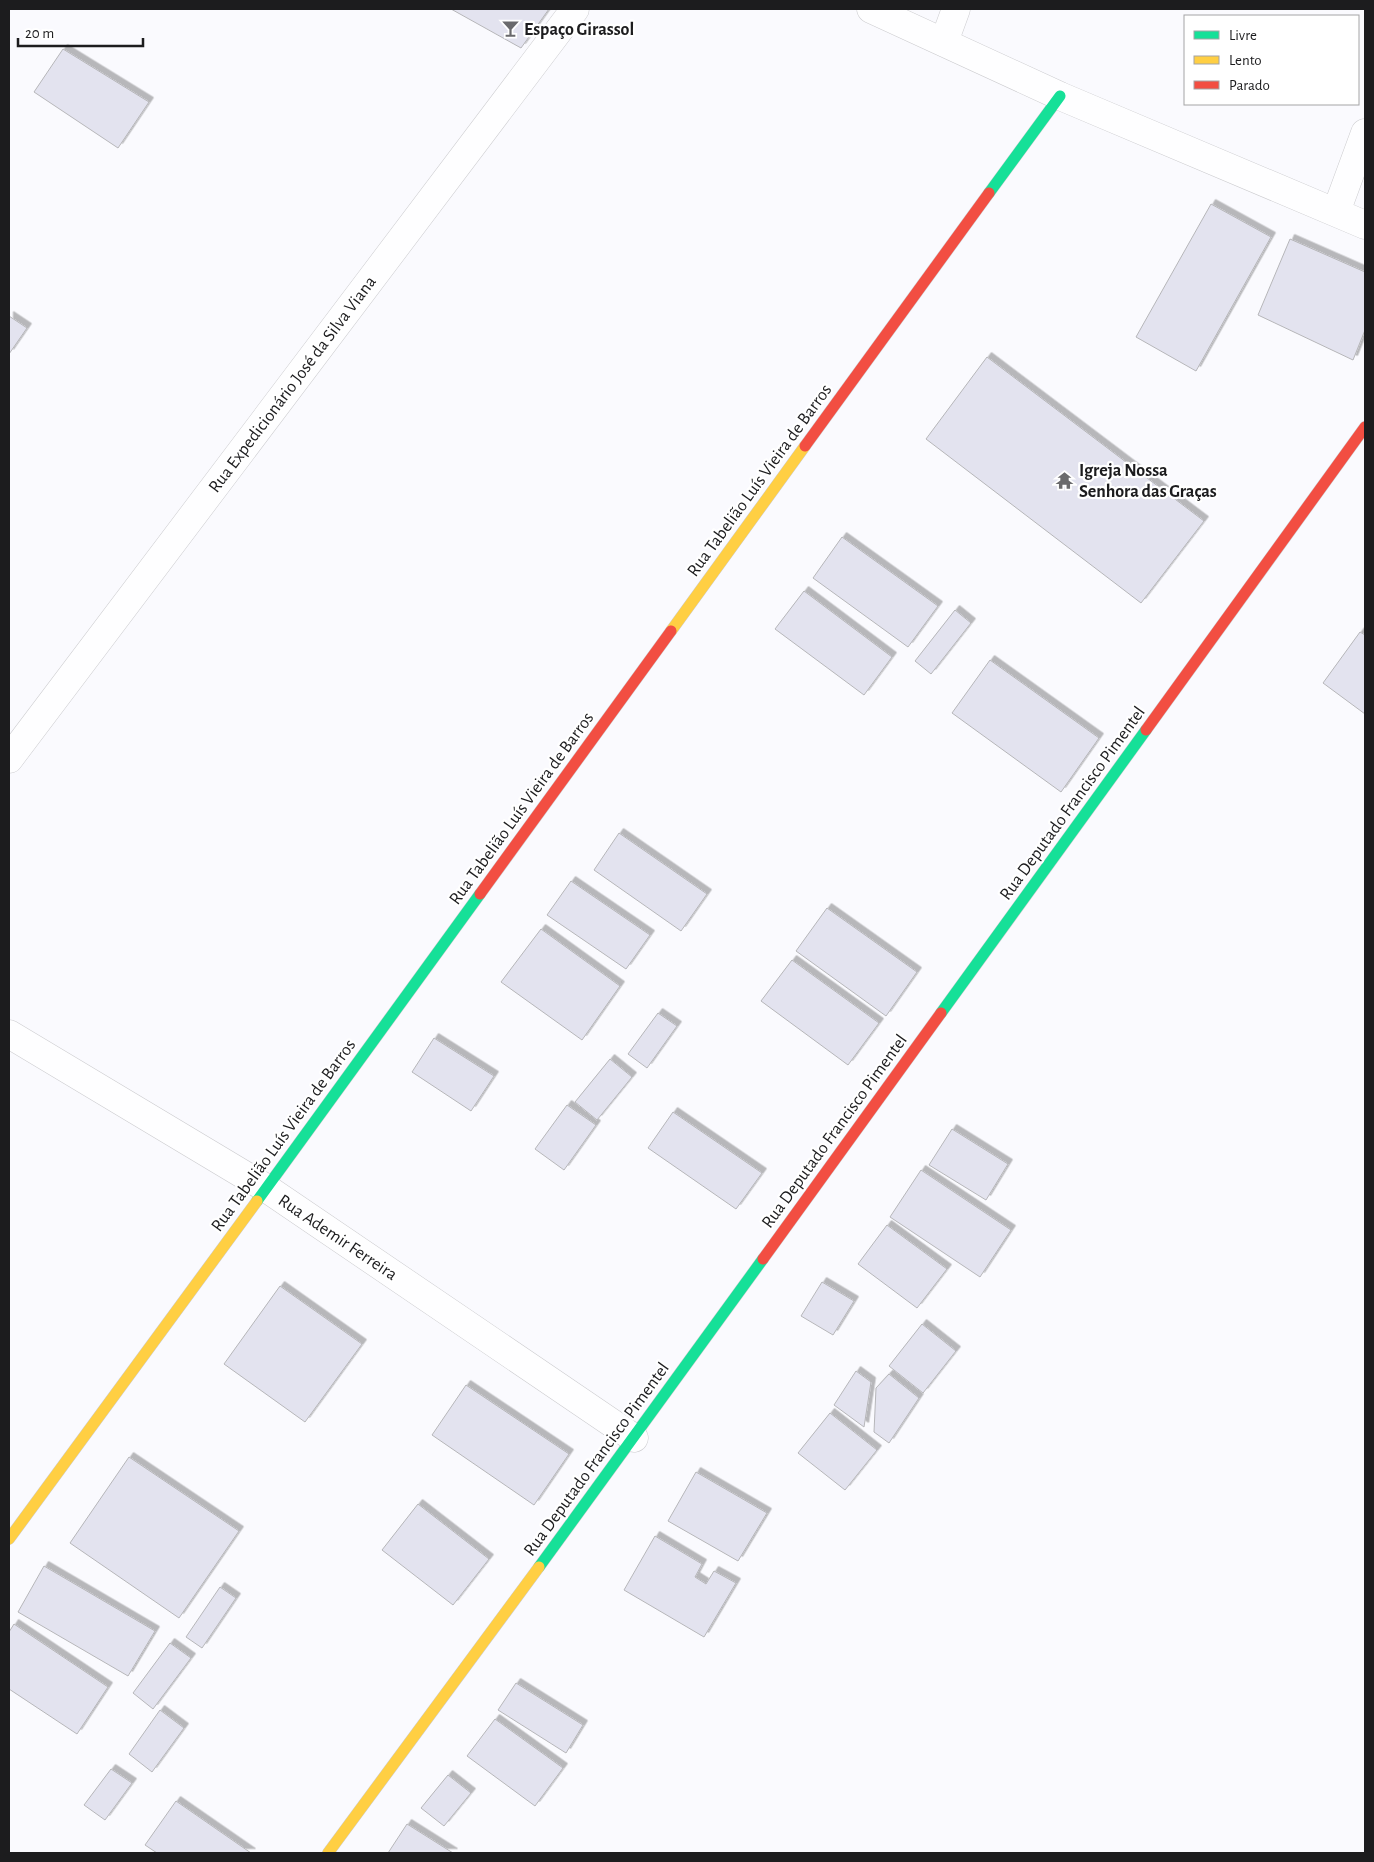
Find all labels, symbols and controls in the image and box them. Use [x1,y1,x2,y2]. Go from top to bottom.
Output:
scale bar [18,15,142,47]
legend [1184,15,1359,105]
bar icon: Espaço Girassol [500,19,520,39]
place label: Espaço Girassol [524,21,634,39]
text: 20 m [25,26,54,41]
text: Livre [1229,28,1257,43]
text: Lento [1229,53,1262,68]
text: Parado [1229,78,1270,93]
street label: Rua Expedicionário José da Silva Viana [206,273,380,496]
street label: Rua Tabelião Luís Vieira de Barros [684,381,835,580]
place label: Igreja Nossa Senhora das Graças [1079,462,1217,501]
temple icon: Igreja Nossa Senhora das Graças [1055,470,1075,490]
street label: Rua Deputado Francisco Pimentel [997,703,1149,904]
street label: Rua Tabelião Luís Vieira de Barros [446,709,597,908]
street label: Rua Deputado Francisco Pimentel [759,1031,911,1232]
street label: Rua Tabelião Luís Vieira de Barros [208,1036,359,1235]
street label: Rua Ademir Ferreira [275,1191,400,1284]
street label: Rua Deputado Francisco Pimentel [521,1359,673,1560]

